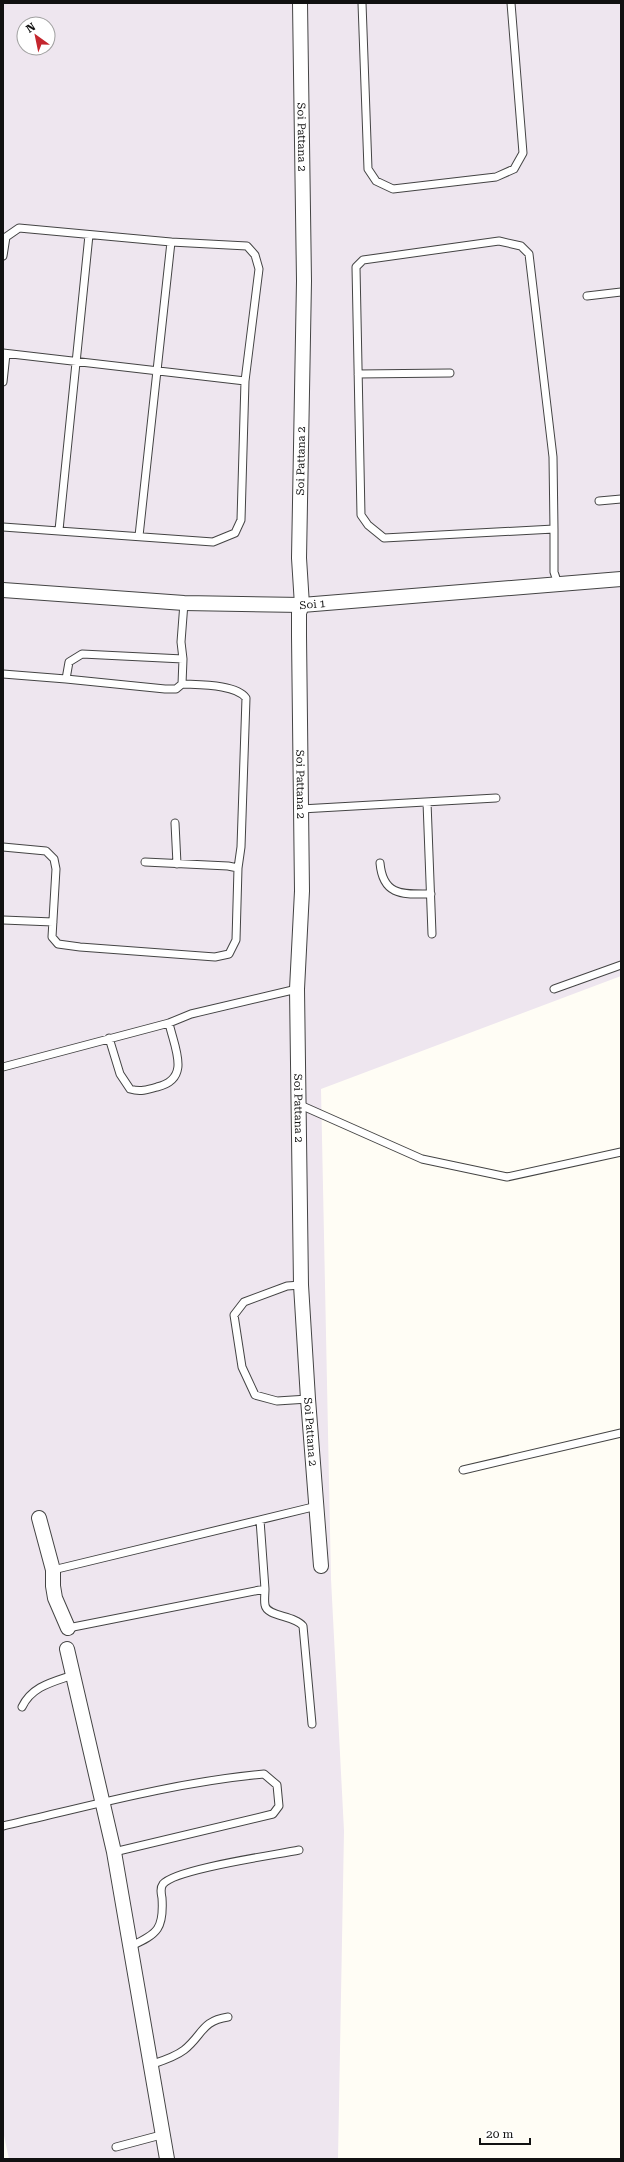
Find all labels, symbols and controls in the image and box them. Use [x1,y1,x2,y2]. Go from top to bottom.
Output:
north arrow [16,16,56,56]
text: N [24,20,38,36]
street label: Soi Pattana 2 [295,102,309,172]
street label: Soi Pattana 2 [294,426,308,496]
street label: Soi 1 [299,597,326,612]
street label: Soi Pattana 2 [294,750,308,819]
street label: Soi Pattana 2 [292,1074,306,1143]
street label: Soi Pattana 2 [301,1397,320,1467]
scale bar [480,2120,530,2146]
text: 20 m [486,2127,513,2141]

